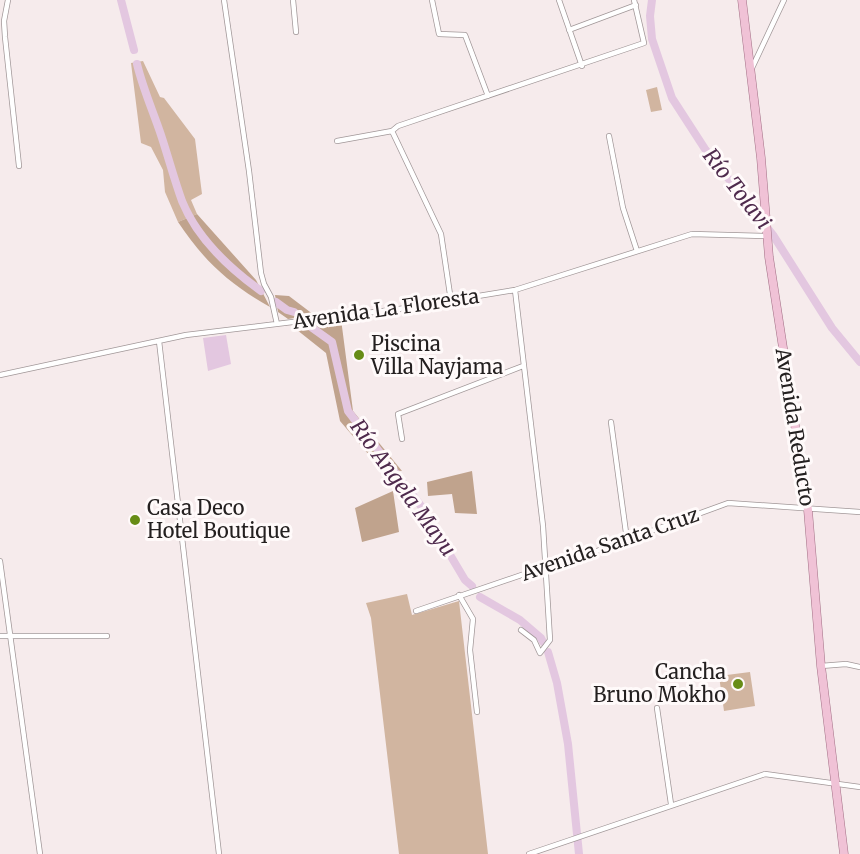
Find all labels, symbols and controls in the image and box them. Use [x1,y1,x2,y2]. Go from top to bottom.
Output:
water label: Río Tolavi [697,143,777,235]
street label: Avenida La Floresta [290,283,481,334]
place label: Piscina Villa Nayjama [370,331,503,379]
street label: Avenida Reducto [770,345,820,508]
marker: Piscina Villa Nayjama [352,348,366,362]
water label: Río Angela Mayu [345,414,462,561]
place label: Casa Deco Hotel Boutique [147,495,290,543]
street label: Avenida Santa Cruz [517,501,702,586]
marker: Casa Deco Hotel Boutique [128,513,142,527]
place label: Cancha Bruno Mokho [593,659,726,707]
marker: Cancha Bruno Mokho [731,677,745,691]

